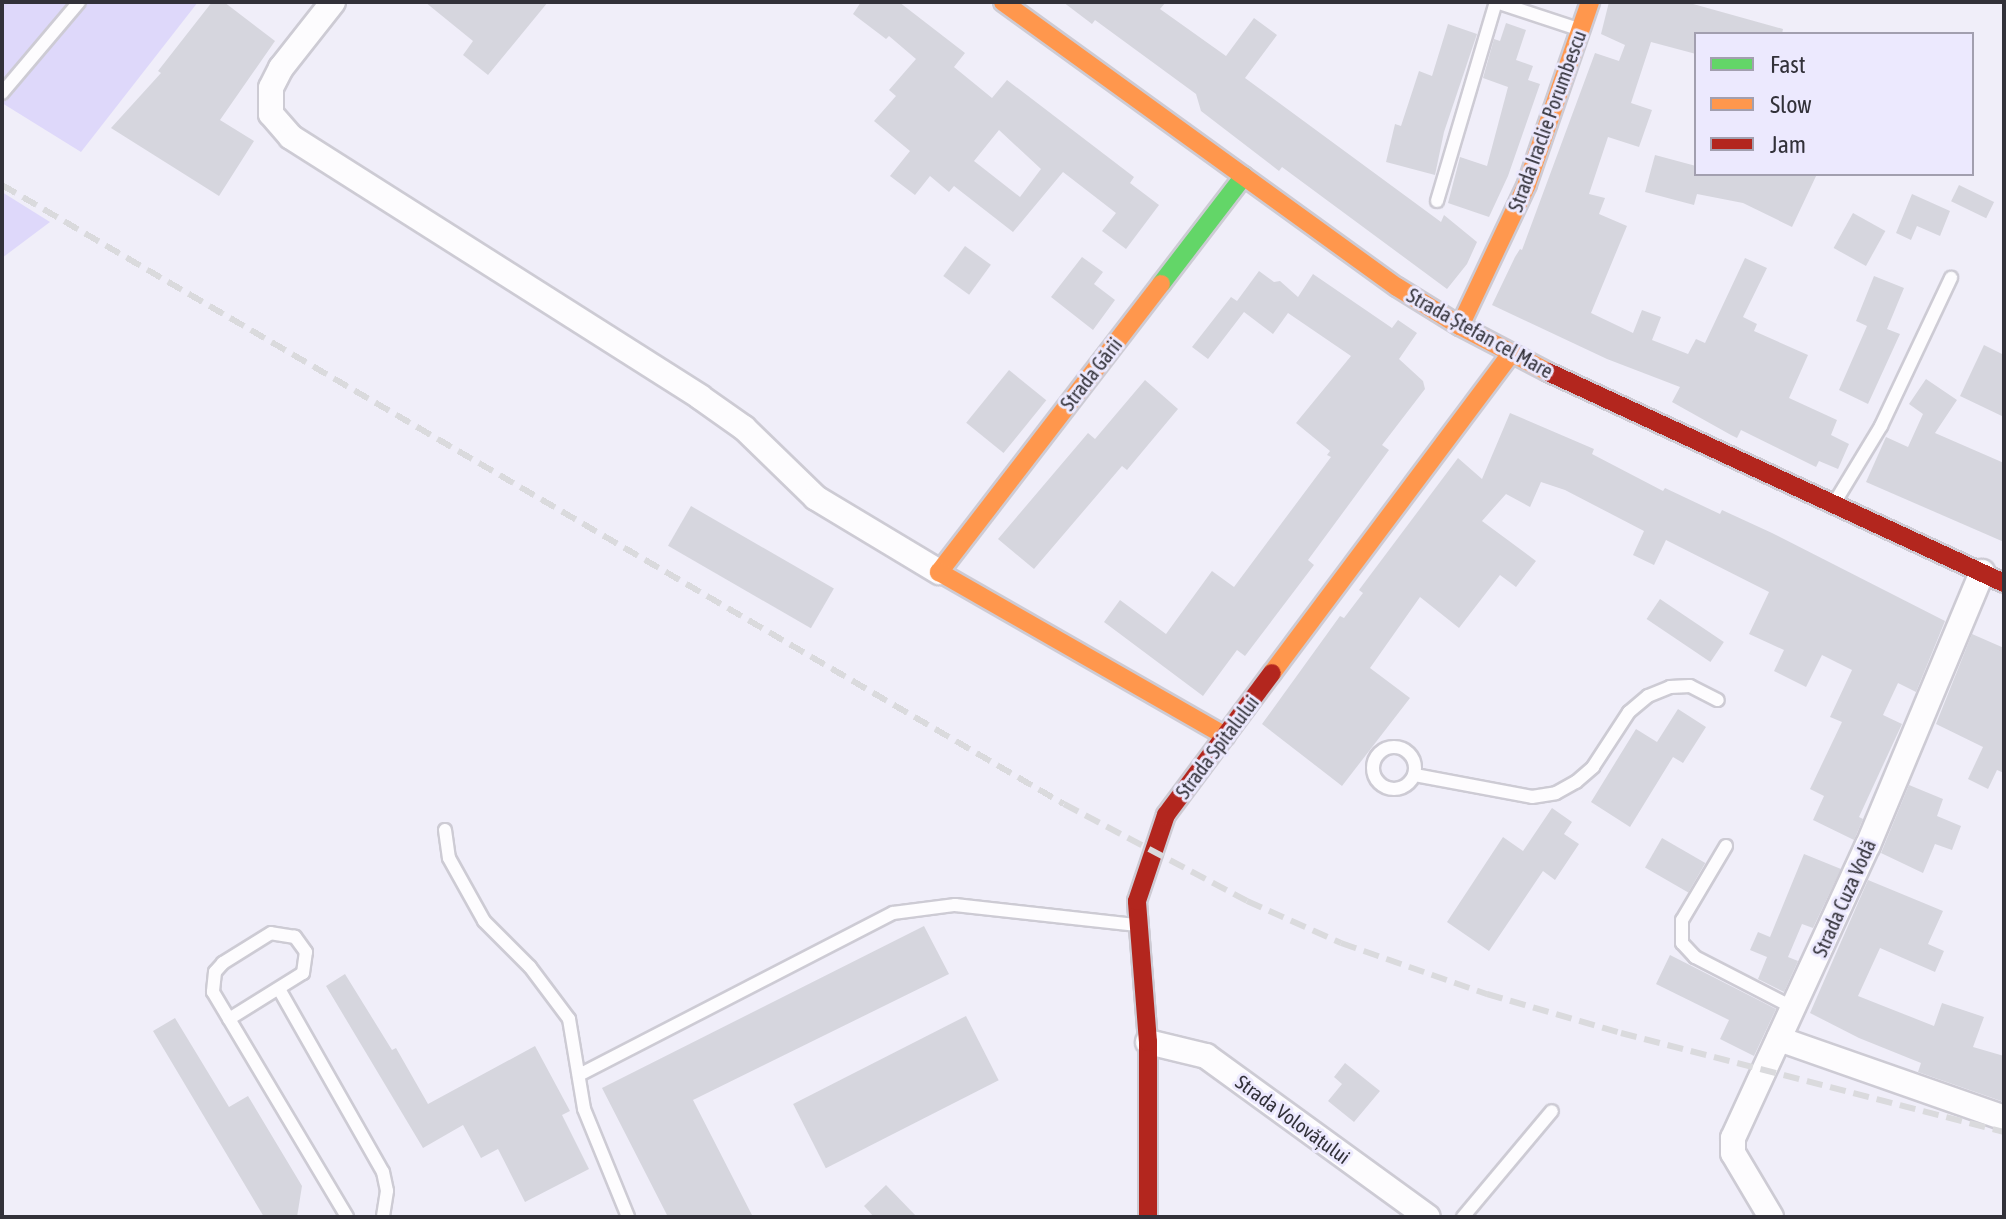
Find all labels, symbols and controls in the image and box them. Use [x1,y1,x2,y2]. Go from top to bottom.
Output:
street label: Strada Iraclie Porumbescu [1503,27,1591,215]
legend [1694,32,1974,176]
text: Fast [1770,51,1806,78]
text: Slow [1770,91,1812,118]
text: Jam [1770,131,1806,158]
street label: Strada Ștefan cel Mare [1403,283,1557,383]
street label: Strada Gării [1055,333,1127,415]
street label: Strada Spitalului [1171,691,1263,803]
street label: Strada Cuza Vodă [1807,836,1881,960]
street label: Strada Volovățului [1231,1069,1355,1169]

